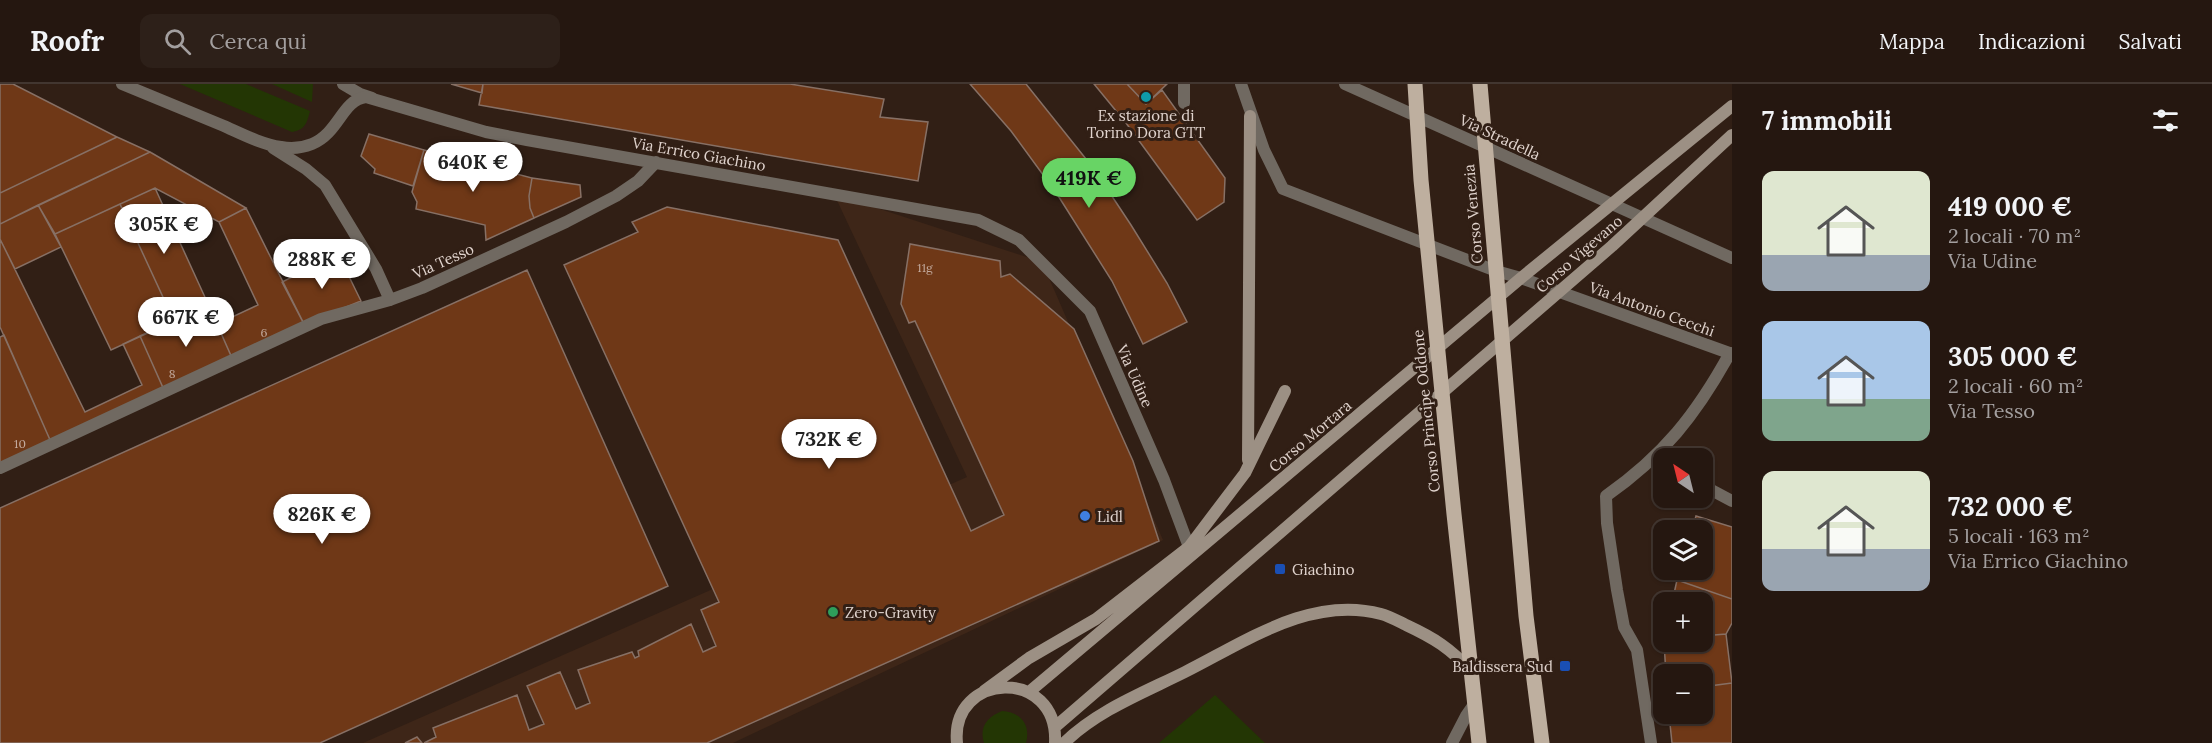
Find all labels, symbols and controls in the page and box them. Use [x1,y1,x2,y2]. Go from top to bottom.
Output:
search box [140,14,560,68]
text: Roofr [30,23,104,59]
icon: search [161,25,194,58]
text: Cerca qui [209,27,307,55]
text: Mappa [1879,28,1945,55]
text: Indicazioni [1978,28,2086,55]
text: Salvati [2119,28,2182,55]
marker: Ex stazione di Torino Dora GTT [1139,90,1153,104]
text: 7 immobili [1762,104,1892,137]
icon: filters [2149,104,2182,137]
place label: Ex stazione di Torino Dora GTT [1087,106,1206,142]
street label: Via Stradella [1456,110,1544,164]
street label: Via Errico Giachino [630,133,767,175]
pin: 640K € [424,142,522,193]
text: 640K € [438,149,508,174]
pin: 419K € [1040,158,1138,209]
street label: Corso Venezia [1459,163,1487,264]
text: 419K € [1056,165,1122,190]
text: 419 000 € [1948,190,2072,223]
icon: home [1810,195,1882,267]
pin: 305K € [115,204,213,255]
text: 305K € [129,211,199,236]
street label: Corso Vigevano [1532,211,1626,297]
text: 2 locali · 70 m² [1948,223,2081,248]
pin: 288K € [273,239,371,290]
street label: Via Tesso [408,239,477,283]
text: 288K € [287,246,357,271]
text: Via Udine [1948,248,2037,273]
house number: 11g [917,260,933,275]
street label: Via Antonio Cecchi [1586,277,1717,341]
pin: 667K € [137,297,235,348]
text: 667K € [152,304,220,329]
house number: 6 [261,325,268,340]
street label: Corso Principe Oddone [1408,329,1444,493]
text: 305 000 € [1948,340,2077,373]
street label: Via Udine [1112,341,1157,410]
icon: home [1810,345,1882,417]
house number: 8 [169,366,176,381]
text: 2 locali · 60 m² [1948,373,2083,398]
street label: Corso Mortara [1265,396,1355,476]
text: Via Tesso [1948,398,2035,423]
pin: 732K € [780,419,878,470]
text: 732K € [796,426,862,451]
house number: 10 [14,436,26,451]
north arrow [1653,448,1713,508]
map controls [1653,448,1713,724]
text: 732 000 € [1948,490,2073,523]
pin: 826K € [273,494,371,545]
icon: home [1810,495,1882,567]
text: 826K € [287,501,357,526]
place label: Lidl [1097,507,1123,526]
marker: Lidl [1078,509,1092,523]
button: layers [1653,520,1713,580]
text: 5 locali · 163 m² [1948,523,2090,548]
text: Via Errico Giachino [1948,548,2128,573]
place label: Giachino [1292,560,1355,579]
marker: Giachino [1273,562,1287,576]
button: + [1653,592,1713,652]
place label: Zero-Gravity [845,603,936,622]
marker: Zero-Gravity [826,605,840,619]
place label: Baldissera Sud [1452,657,1553,676]
marker: Baldissera Sud [1558,659,1572,673]
button: − [1653,664,1713,724]

